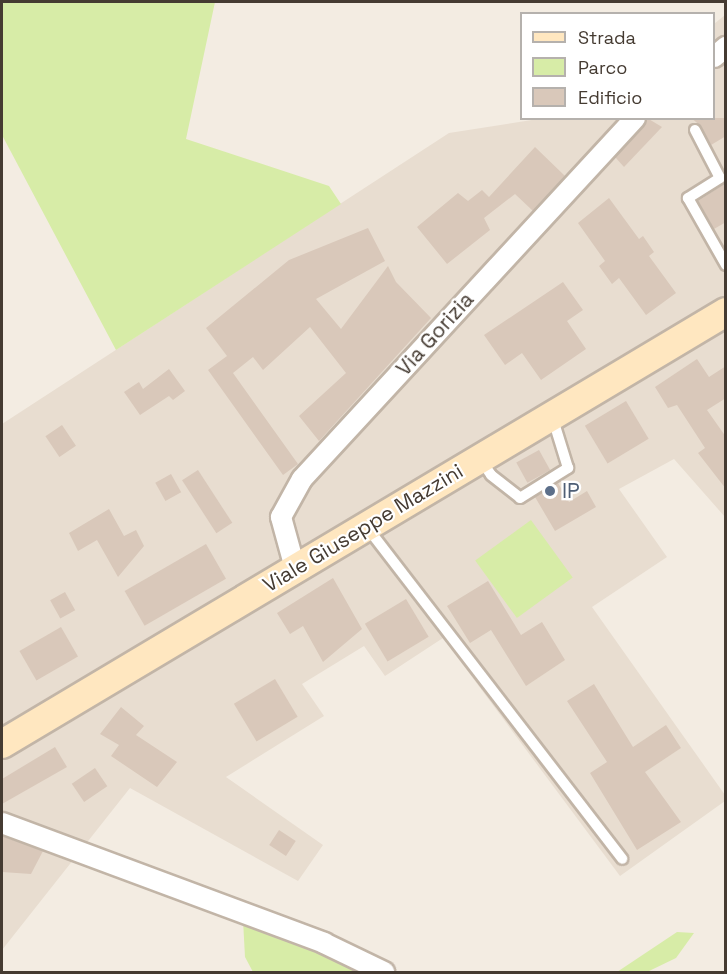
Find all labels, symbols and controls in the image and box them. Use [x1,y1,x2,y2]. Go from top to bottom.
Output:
legend [520,12,715,120]
text: Strada [578,26,636,49]
text: Parco [578,56,627,79]
text: Edificio [578,86,642,109]
street label: Via Gorizia [391,287,479,381]
street label: Viale Giuseppe Mazzini [258,458,468,598]
place label: IP [562,478,580,504]
marker: IP [543,484,557,498]

